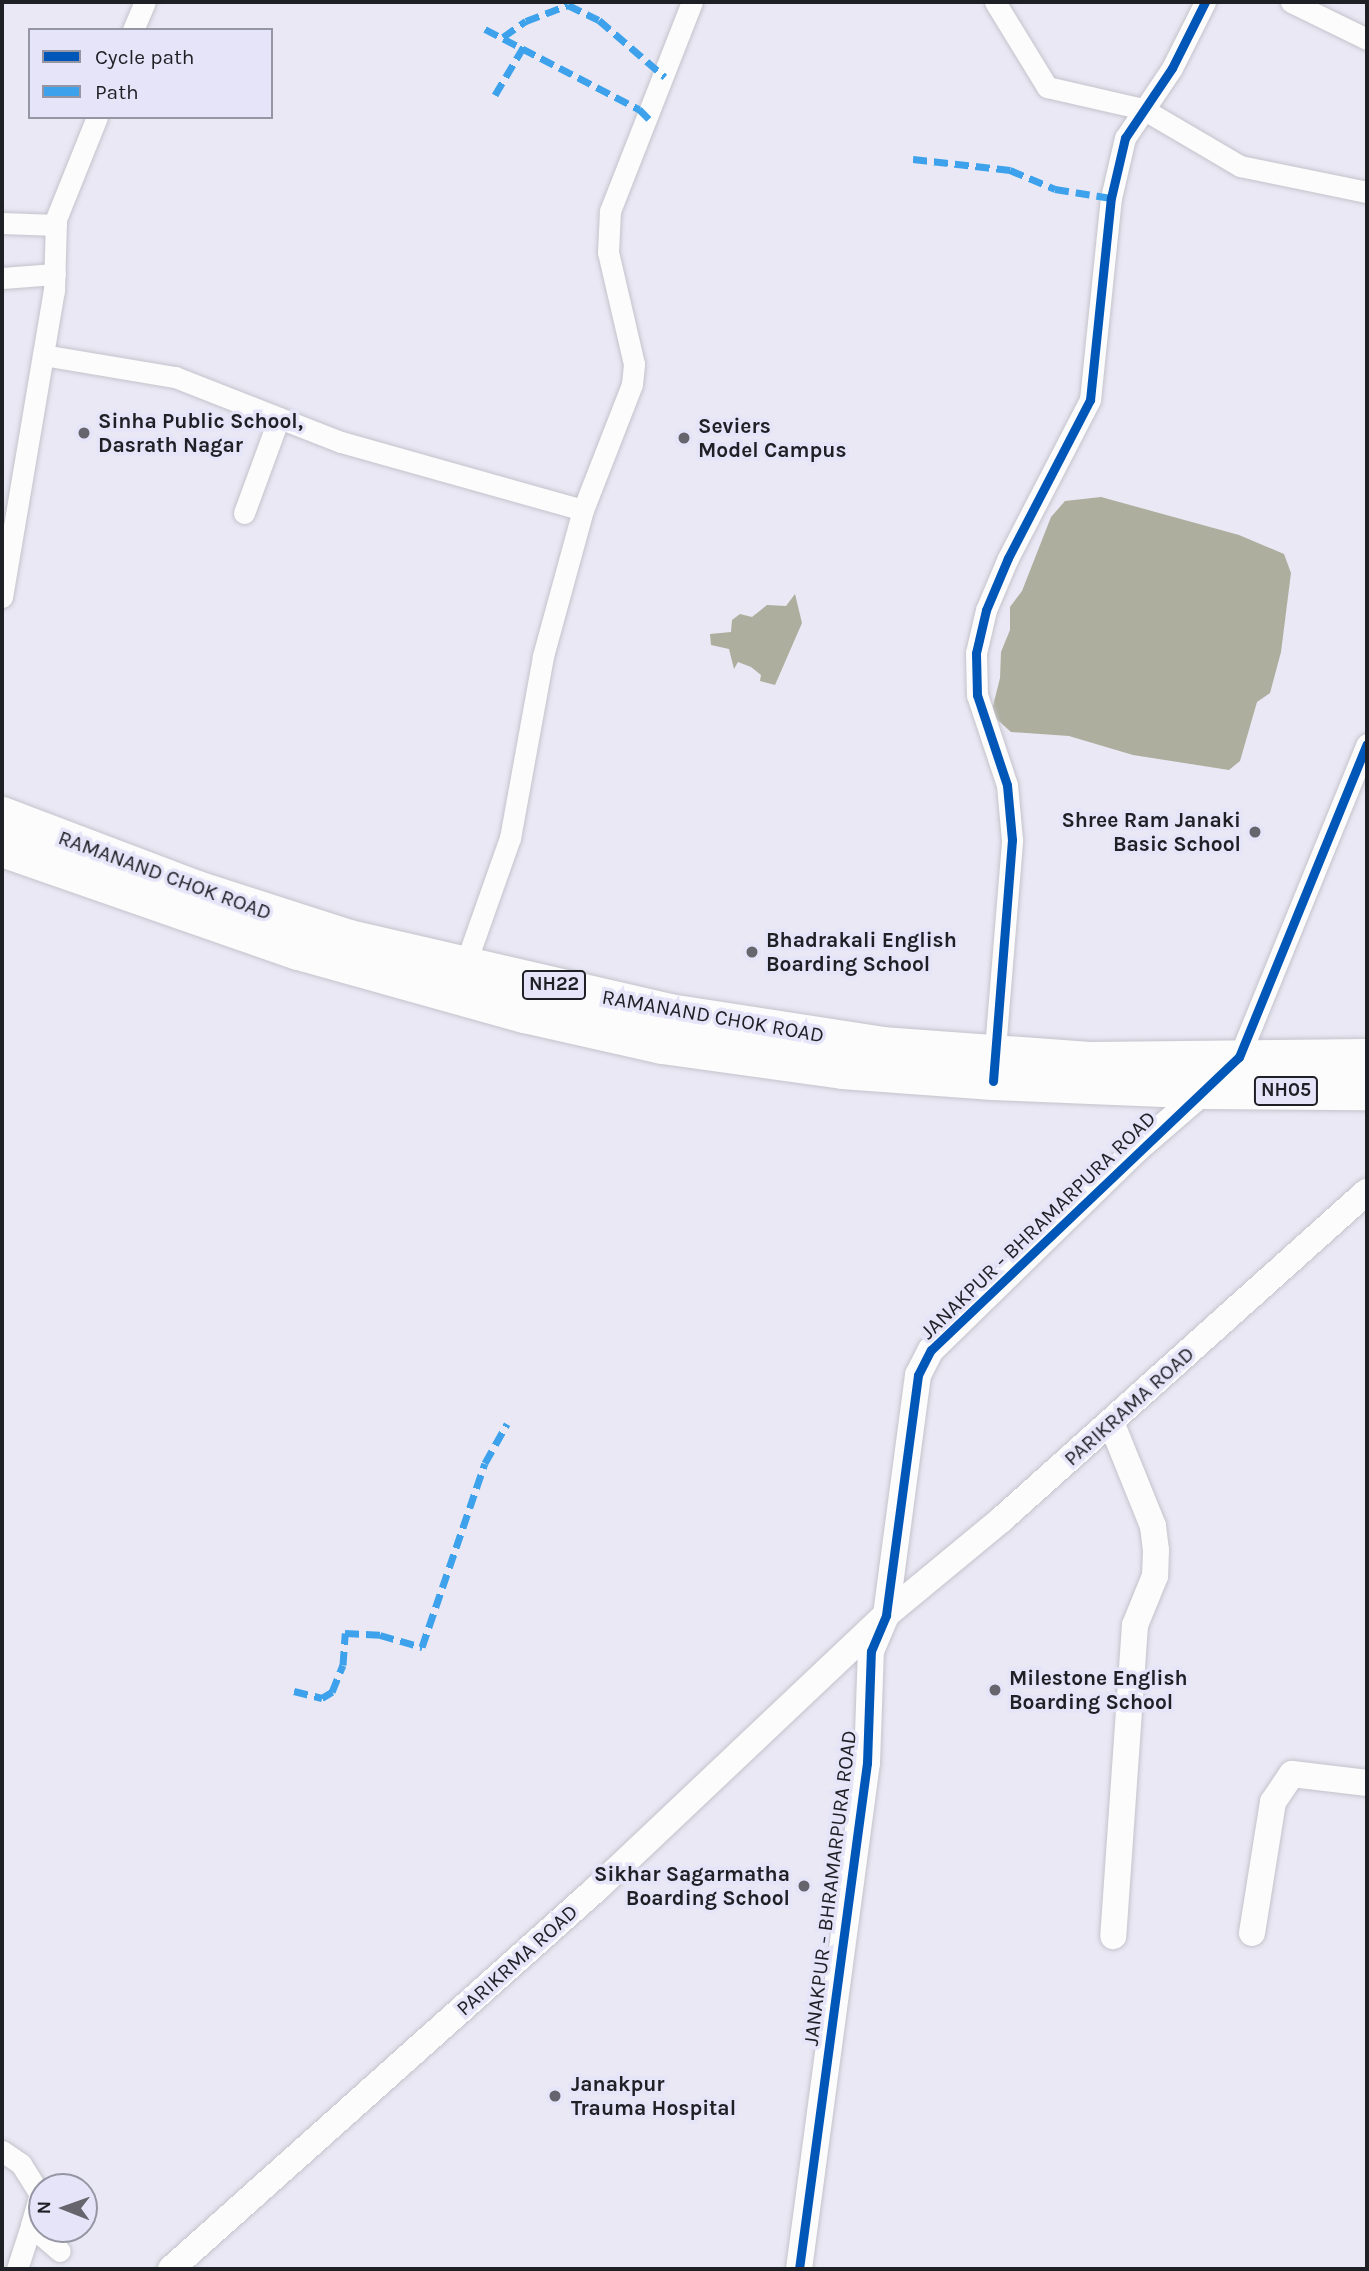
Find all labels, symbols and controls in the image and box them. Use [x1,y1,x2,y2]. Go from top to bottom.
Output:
legend [28,28,273,119]
text: Cycle path [95,45,195,69]
text: Path [95,80,139,104]
place label: Sinha Public School, Dasrath Nagar [98,408,303,458]
place label: Seviers Model Campus [698,413,847,463]
marker: Sinha Public School, Dasrath Nagar [76,425,92,441]
marker: Seviers Model Campus [676,430,692,446]
place label: Shree Ram Janaki Basic School [1061,807,1241,857]
marker: Shree Ram Janaki Basic School [1247,824,1263,840]
street label: RAMANAND CHOK ROAD [55,825,275,925]
place label: Bhadrakali English Boarding School [766,927,957,977]
marker: Bhadrakali English Boarding School [744,944,760,960]
road number: NH22 [521,970,587,1001]
street label: RAMANAND CHOK ROAD [600,984,826,1048]
road number: NH05 [1253,1076,1319,1106]
street label: JANAKPUR - BHRAMARPURA ROAD [915,1106,1161,1344]
street label: PARIKRAMA ROAD [1059,1341,1199,1471]
place label: Milestone English Boarding School [1009,1665,1188,1715]
marker: Milestone English Boarding School [987,1682,1003,1698]
street label: JANAKPUR - BHRAMARPURA ROAD [798,1729,862,2047]
place label: Sikhar Sagarmatha Boarding School [594,1861,790,1911]
marker: Sikhar Sagarmatha Boarding School [796,1878,812,1894]
street label: PARIKRMA ROAD [451,1899,583,2021]
place label: Janakpur Trauma Hospital [571,2071,736,2121]
marker: Janakpur Trauma Hospital [545,2086,565,2106]
north arrow [28,2173,98,2243]
text: N [33,2201,55,2215]

